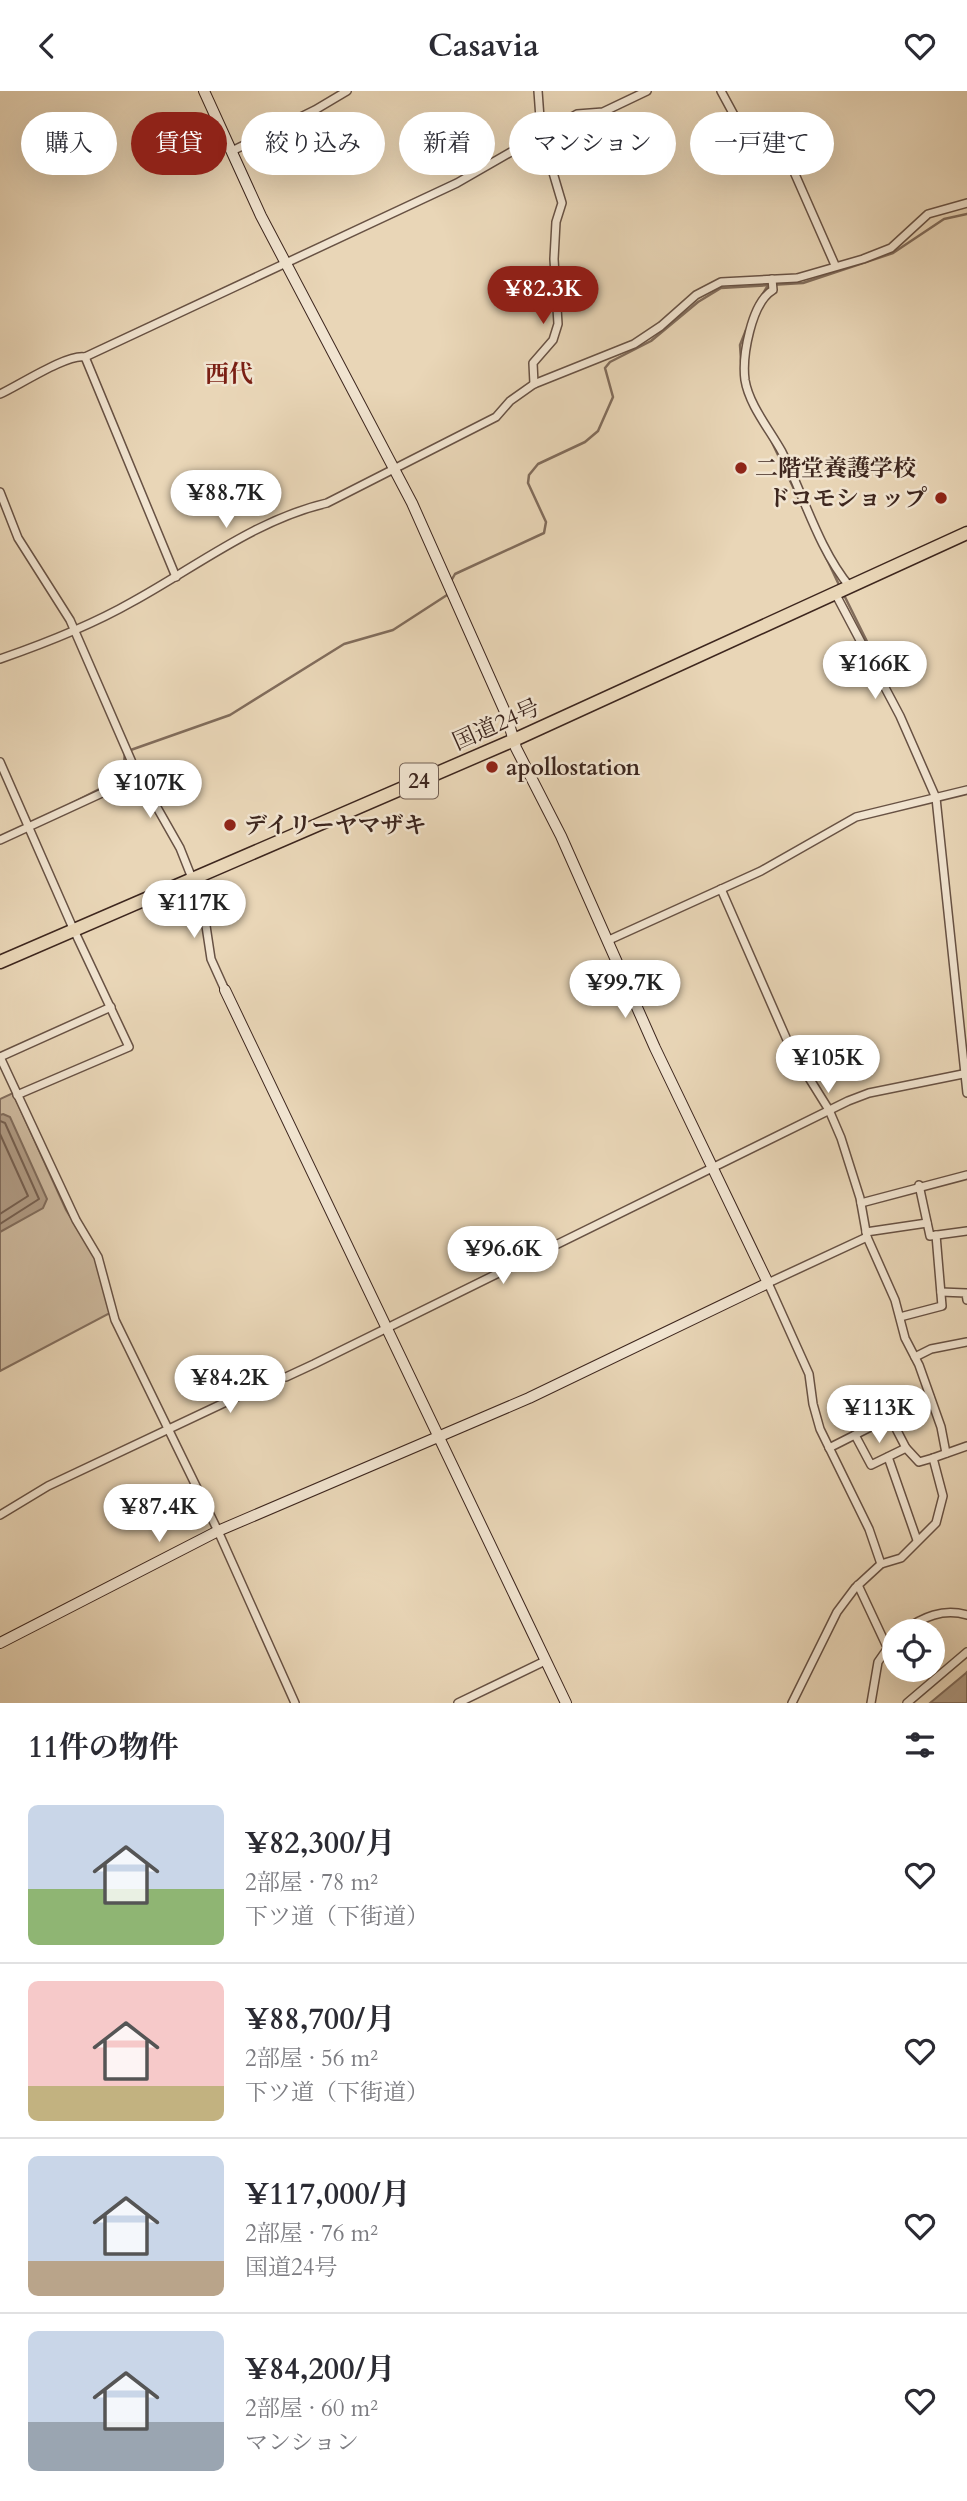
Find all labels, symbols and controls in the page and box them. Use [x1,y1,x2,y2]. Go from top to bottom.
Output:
text: Casavia [428,24,539,68]
icon: back [28,27,66,65]
icon: heart [901,27,939,65]
chip: 購入 [21,112,117,175]
chip: 賃貸 [131,112,227,175]
chip: 絞り込み [241,112,385,175]
chip: 新着 [399,112,495,175]
chip: マンション [509,112,676,175]
chip: 一戸建て [690,112,834,175]
pin: ¥82.3K [486,267,600,326]
text: ¥82.3K [504,273,583,304]
district label: 西代 [205,358,253,391]
place label: 二階堂養護学校 [755,453,916,484]
marker: 二階堂養護学校 [733,460,749,476]
pin: ¥88.7K [169,471,283,530]
text: ¥88.7K [187,477,266,508]
place label: ドコモショップ [767,483,927,514]
marker: ドコモショップ [933,490,949,506]
pin: ¥166K [826,641,924,701]
text: ¥166K [839,648,911,679]
street label: 国道24号 [448,691,545,757]
place label: apollostation [506,752,640,783]
marker: apollostation [484,759,500,775]
pin: ¥107K [101,761,199,820]
road number: 24 [400,763,438,799]
text: ¥107K [114,767,186,798]
place label: デイリーヤマザキ [244,810,426,841]
marker: デイリーヤマザキ [222,817,238,833]
pin: ¥117K [145,881,243,940]
text: ¥117K [158,887,230,918]
pin: ¥99.7K [568,961,682,1020]
text: ¥99.7K [586,967,665,998]
pin: ¥105K [779,1035,877,1095]
text: ¥105K [792,1042,864,1073]
pin: ¥96.6K [446,1227,560,1286]
text: ¥96.6K [464,1233,543,1264]
pin: ¥84.2K [173,1355,287,1415]
text: ¥84.2K [191,1362,270,1393]
pin: ¥113K [830,1385,928,1445]
text: ¥113K [843,1392,915,1423]
pin: ¥87.4K [102,1485,216,1544]
text: ¥87.4K [120,1491,199,1522]
map controls [882,1619,945,1682]
button: locate [882,1619,945,1682]
icon: filters [901,1726,939,1764]
text: 11件の物件 [28,1727,179,1768]
text: ¥82,300/月 [245,1823,395,1864]
icon: home [84,1833,168,1917]
icon: heart [901,1856,939,1894]
text: 2部屋 · 78 m² [245,1867,378,1898]
text: 下ツ道（下街道） [245,1901,429,1932]
text: ¥88,700/月 [245,1999,395,2040]
icon: home [84,2009,168,2093]
icon: heart [901,2032,939,2070]
text: 2部屋 · 56 m² [245,2043,378,2074]
text: 下ツ道（下街道） [245,2077,429,2108]
text: ¥117,000/月 [245,2174,411,2215]
icon: home [84,2184,168,2268]
icon: heart [901,2207,939,2245]
text: 2部屋 · 76 m² [245,2218,378,2249]
text: 国道24号 [245,2252,338,2283]
text: ¥84,200/月 [245,2349,395,2390]
icon: home [84,2359,168,2443]
icon: heart [901,2382,939,2420]
text: 2部屋 · 60 m² [245,2393,378,2424]
text: マンション [245,2427,359,2458]

